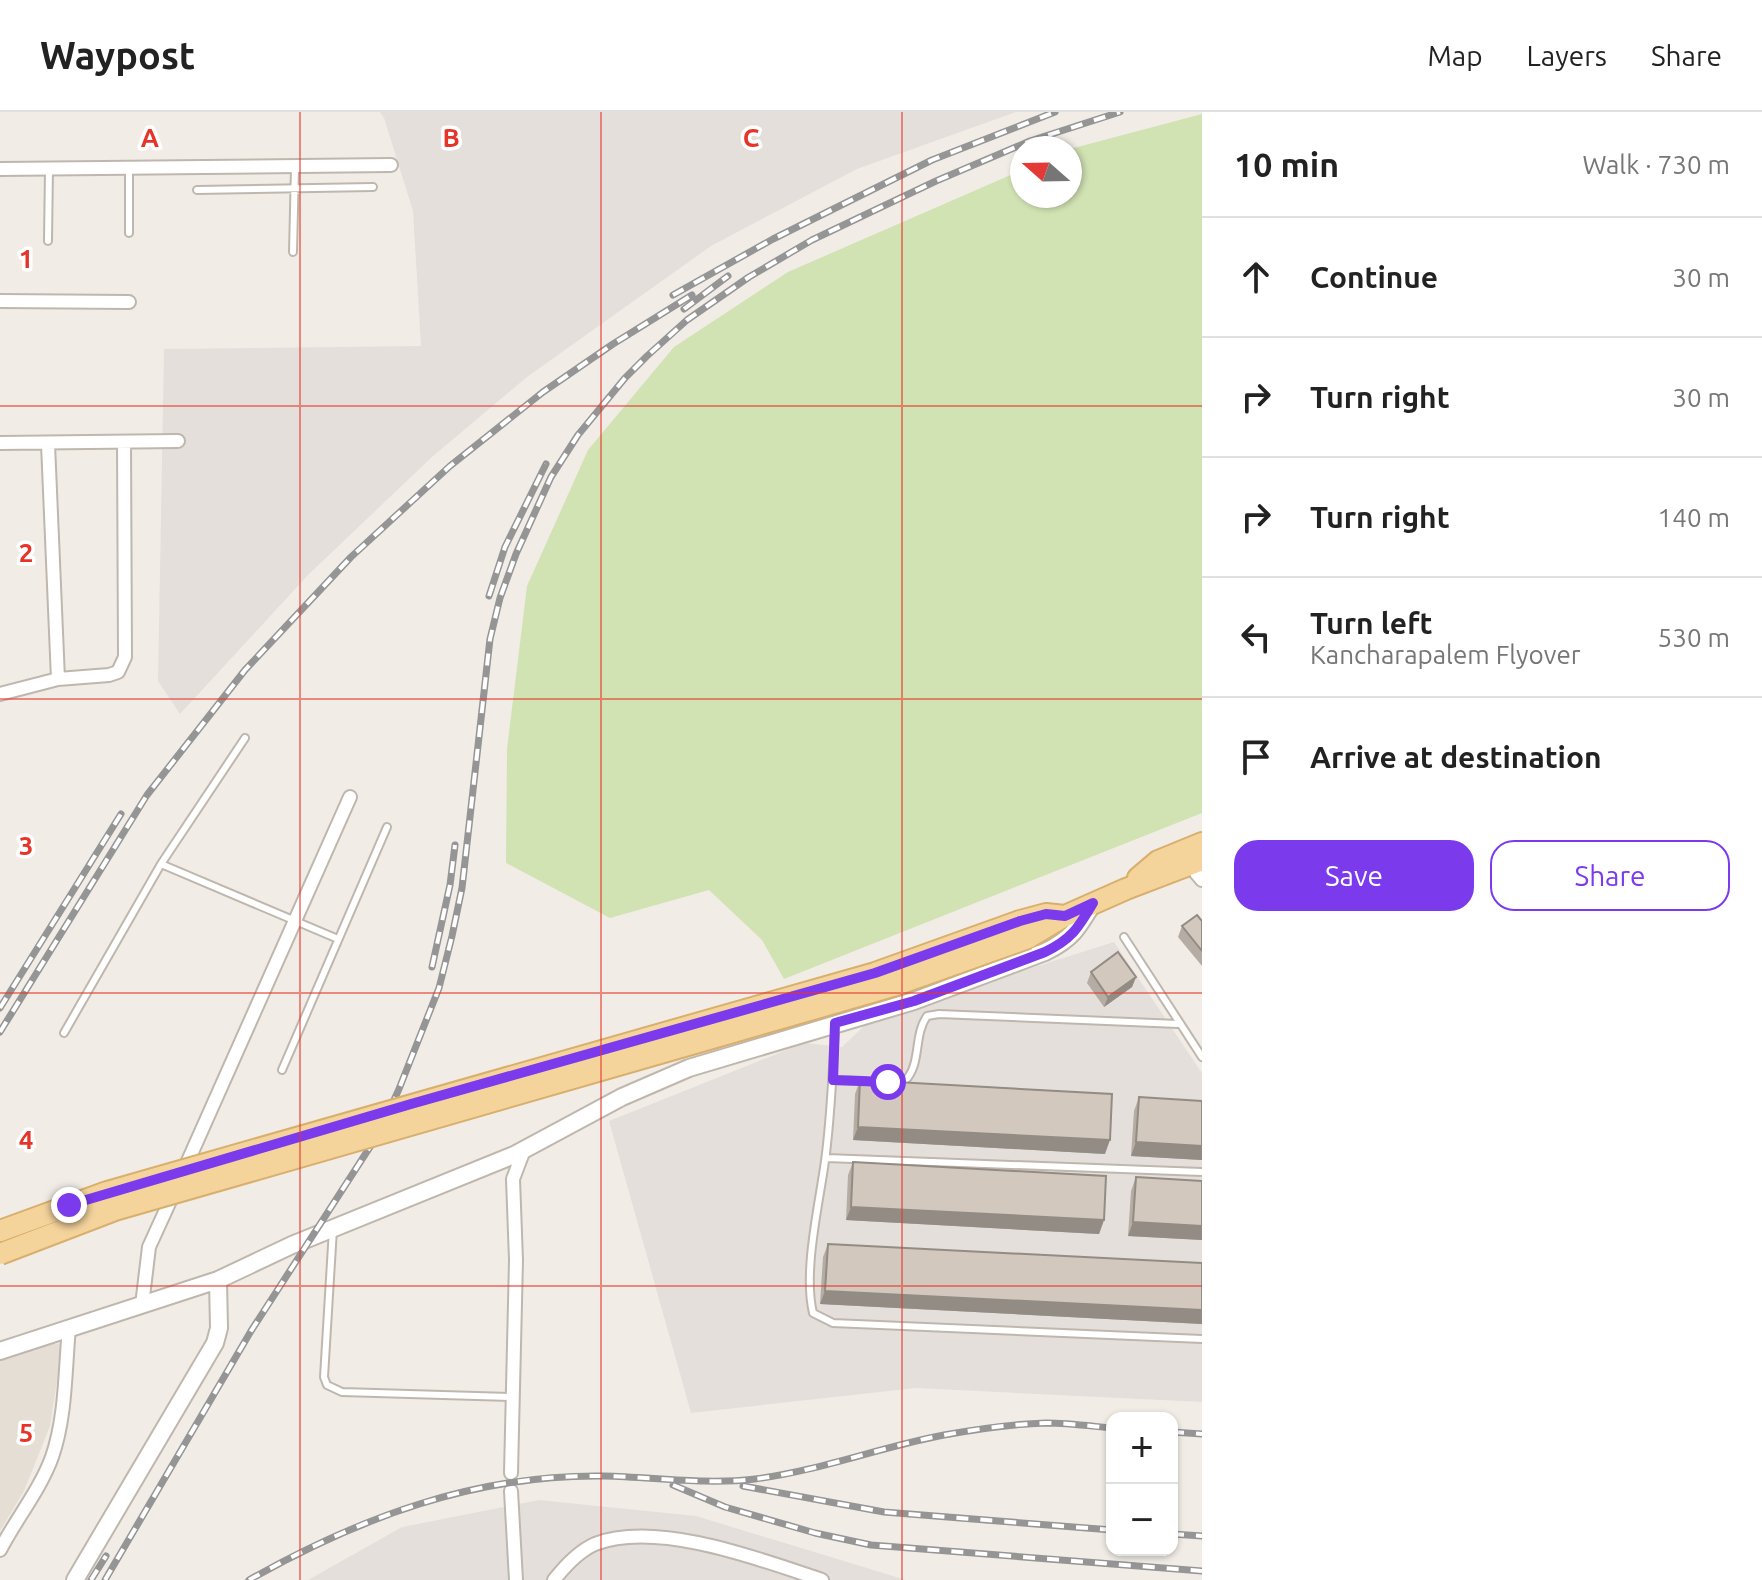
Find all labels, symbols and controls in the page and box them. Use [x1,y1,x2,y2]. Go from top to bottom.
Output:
text: Waypost [40,34,195,76]
text: Map [1427,40,1483,71]
text: Layers [1527,40,1607,71]
text: Share [1651,40,1722,71]
text: A [141,123,160,152]
text: B [442,123,460,152]
text: C [743,123,760,152]
north arrow [1010,136,1082,208]
text: 10 min [1234,145,1339,183]
text: Walk · 730 m [1582,150,1730,179]
text: 1 [19,244,33,273]
icon: ahead [1234,255,1278,299]
text: Continue [1310,260,1438,294]
text: 30 m [1672,263,1730,292]
icon: right [1234,375,1278,419]
text: Turn right [1310,380,1450,414]
text: 30 m [1672,383,1730,412]
icon: right [1234,495,1278,539]
text: Turn right [1310,500,1450,534]
text: 140 m [1658,503,1730,532]
text: 2 [19,538,33,567]
text: Turn left [1310,606,1432,640]
icon: left [1234,615,1278,659]
text: 530 m [1658,623,1730,652]
text: Kancharapalem Flyover [1310,640,1581,669]
icon: arrive [1234,735,1278,779]
text: Arrive at destination [1310,740,1602,774]
text: 3 [19,831,33,860]
button: Save [1234,840,1474,911]
button: Share [1490,840,1730,911]
route start [870,1064,906,1100]
text: 4 [19,1125,33,1154]
route end [51,1187,87,1223]
map controls [1106,1412,1178,1556]
button: + [1106,1412,1178,1484]
text: 5 [19,1418,33,1447]
button: − [1106,1484,1178,1556]

